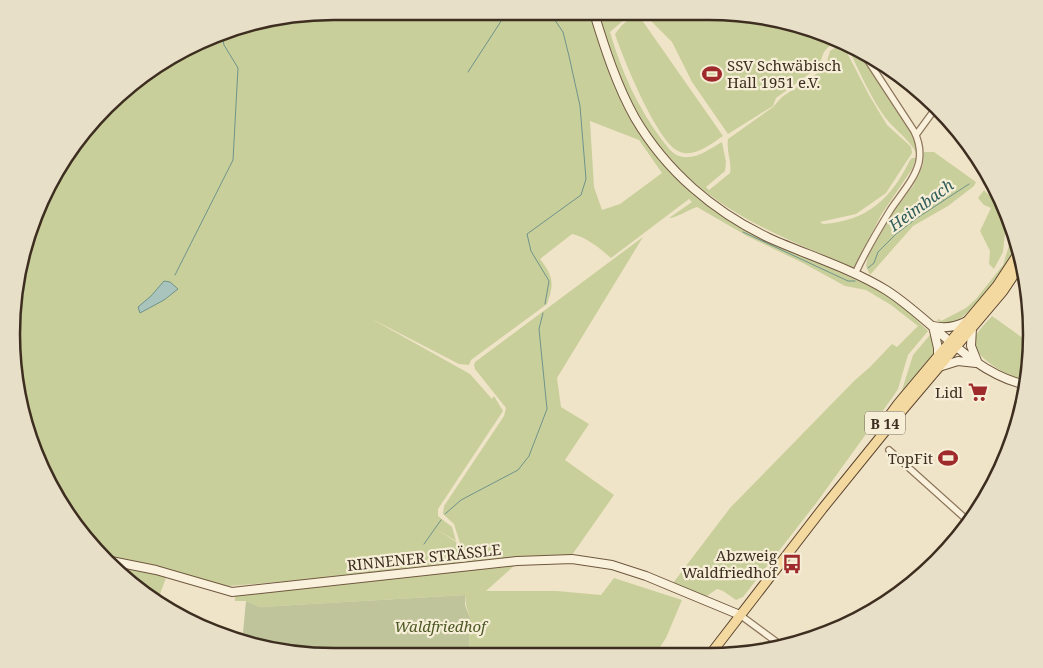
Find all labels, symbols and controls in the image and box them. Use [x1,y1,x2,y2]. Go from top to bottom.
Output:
place label: SSV Schwäbisch Hall 1951 e.V. [727,55,842,92]
sports icon: SSV Schwäbisch Hall 1951 e.V. [701,63,723,85]
water label: Heimbach [883,174,958,237]
supermarket icon: Lidl [967,381,989,403]
place label: Lidl [935,382,963,402]
road number: B 14 [865,412,905,434]
sports icon: TopFit [937,447,959,469]
place label: TopFit [888,448,933,468]
street label: RINNENER STRÄSSLE [346,539,502,575]
place label: Abzweig Waldfriedhof [682,545,778,582]
bus stop icon: Abzweig Waldfriedhof [781,553,803,575]
park label: Waldfriedhof [394,616,489,636]

